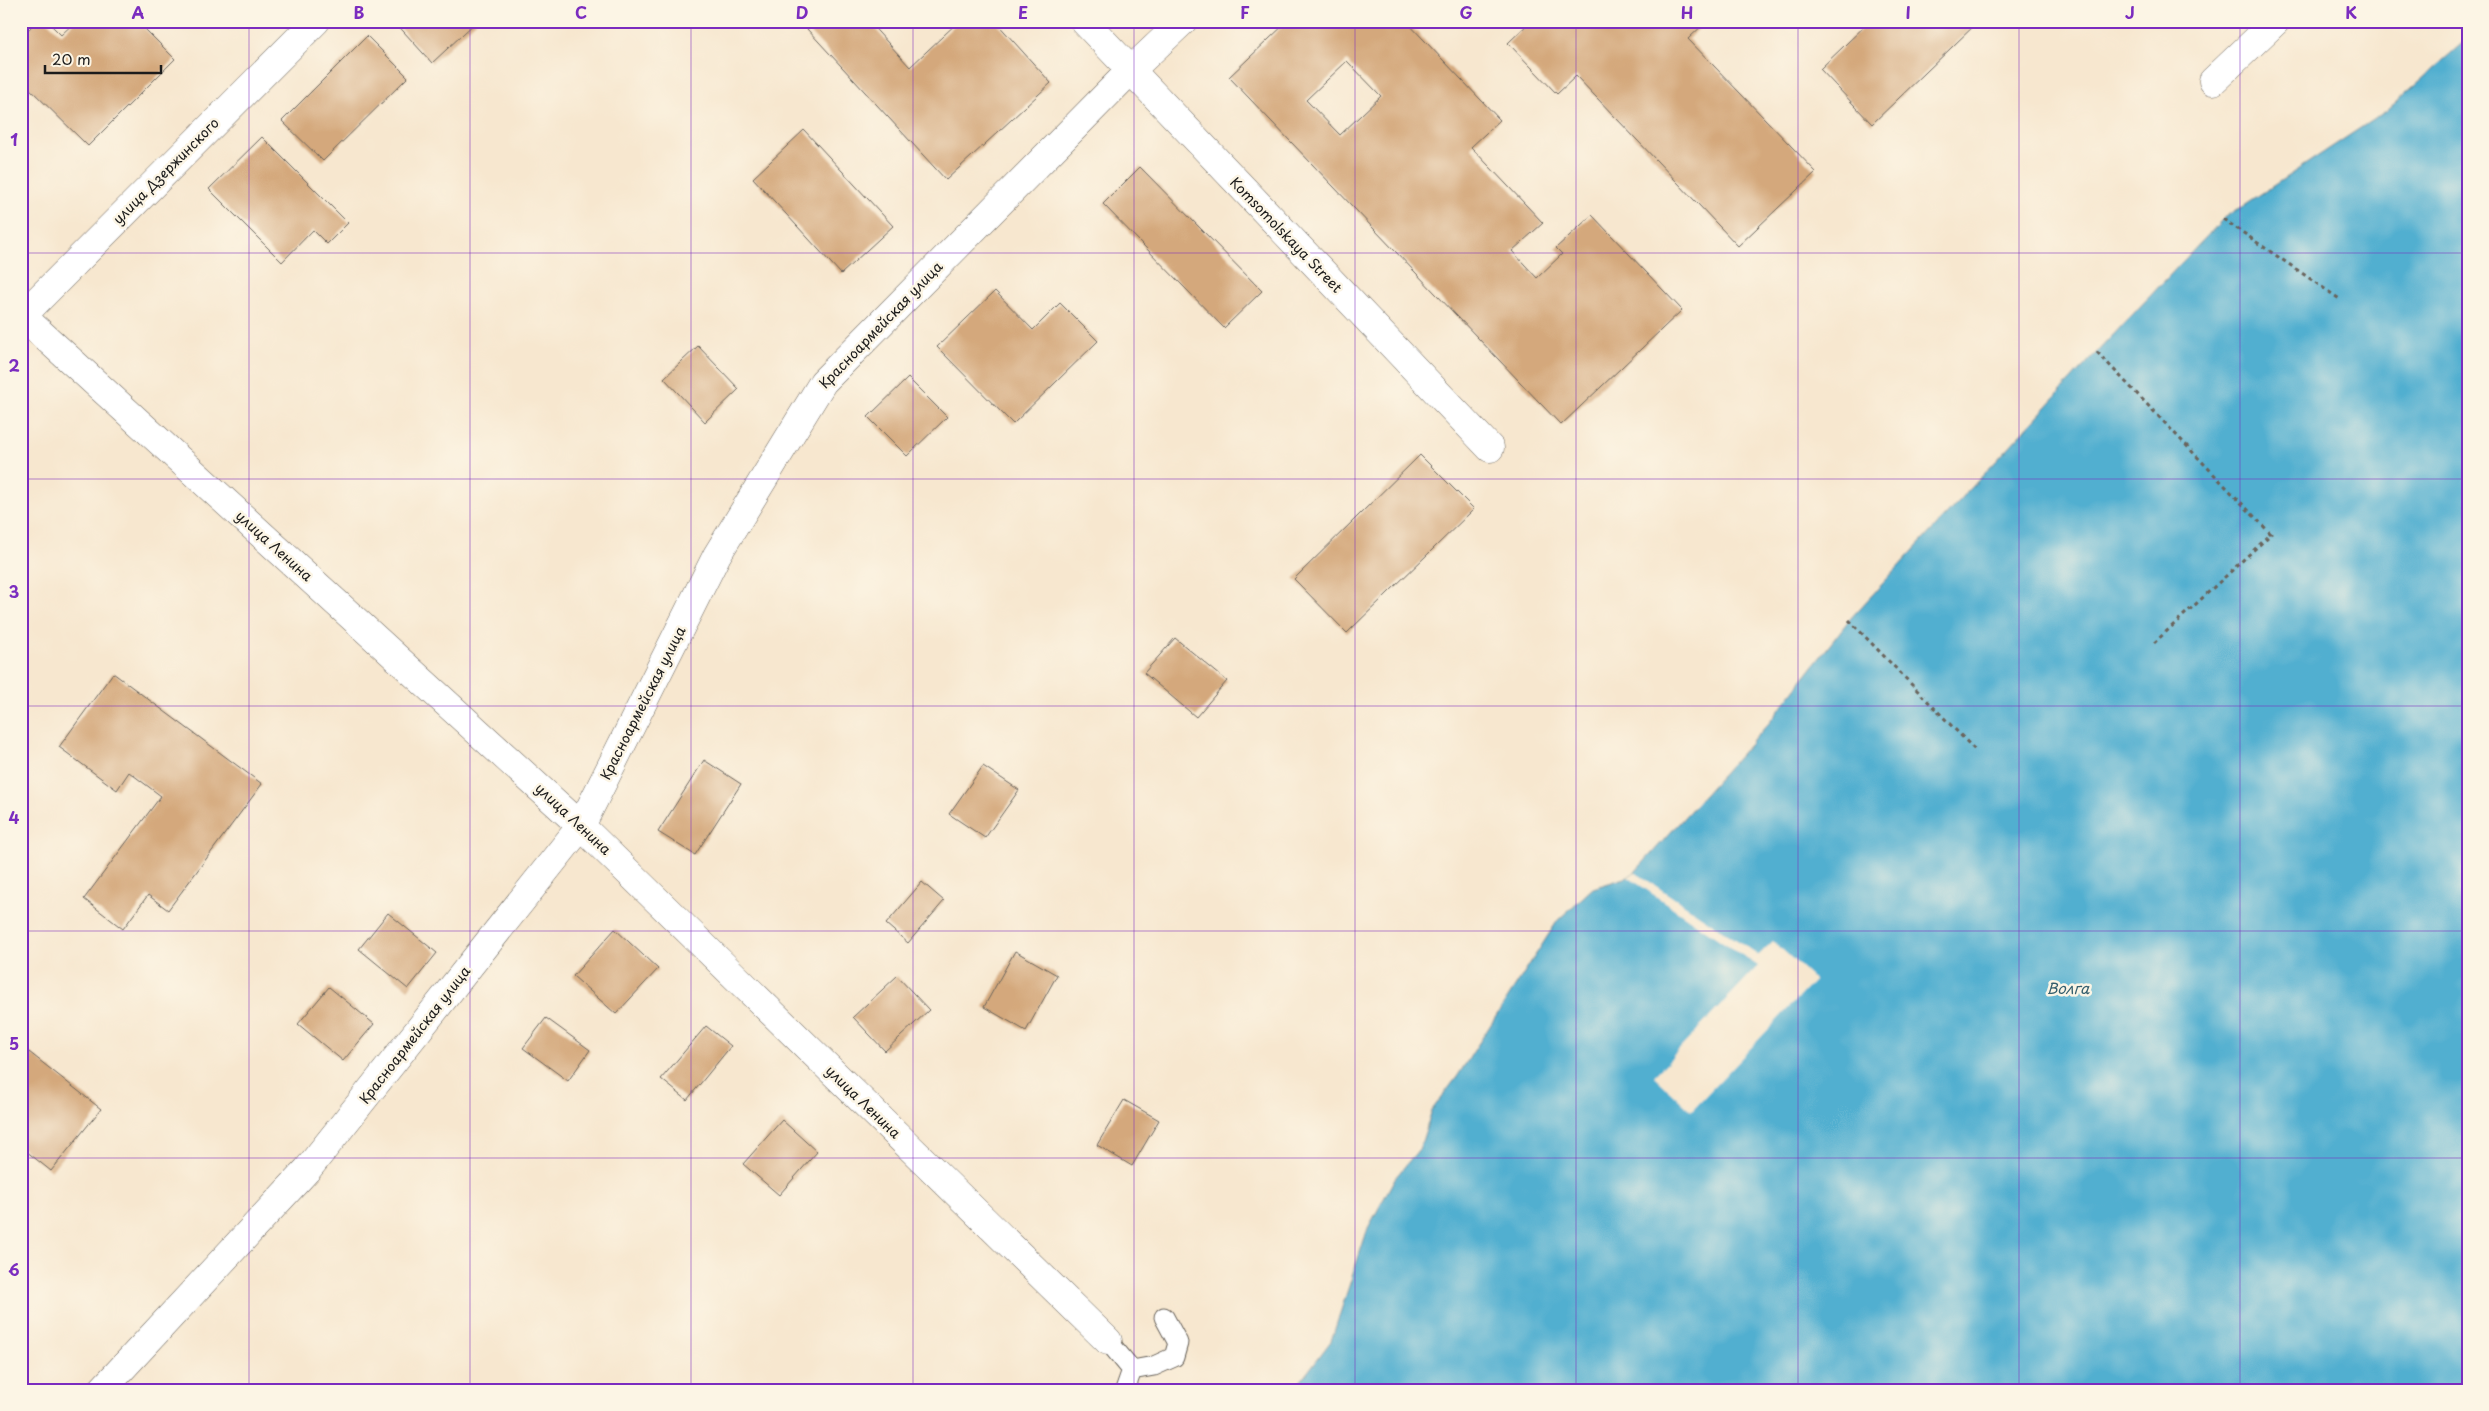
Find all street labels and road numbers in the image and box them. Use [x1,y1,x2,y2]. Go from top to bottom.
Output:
street label: улица Дзержинского [108,113,224,229]
street label: Komsomolskaya Street [1225,172,1348,297]
street label: Красноармейская улица [814,256,947,393]
street label: улица Ленина [231,505,318,586]
street label: Красноармейская улица [595,622,691,783]
street label: улица Ленина [531,778,616,860]
street label: Красноармейская улица [354,961,475,1108]
street label: улица Ленина [821,1060,906,1143]

